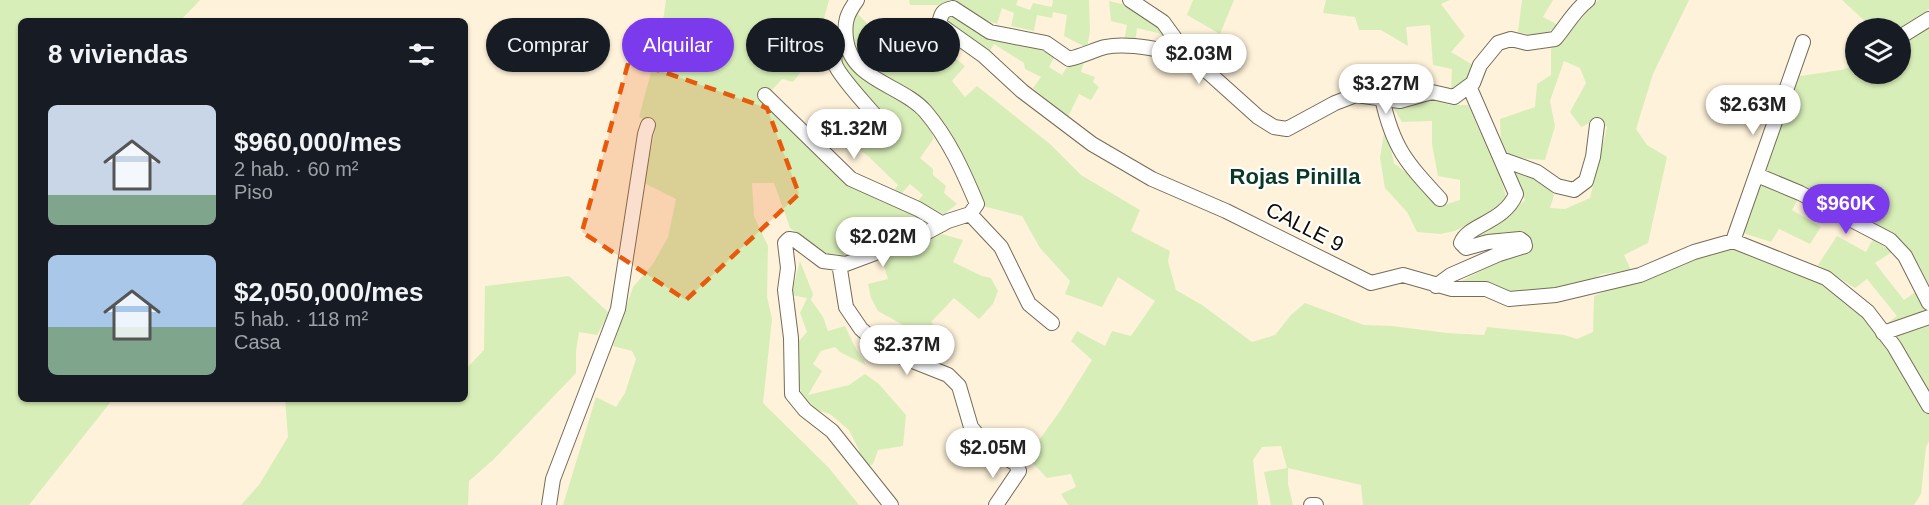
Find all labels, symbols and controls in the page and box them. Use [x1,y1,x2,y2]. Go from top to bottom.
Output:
chip: Comprar [486,18,610,72]
chip: Alquilar [622,18,734,72]
chip: Filtros [746,18,845,72]
chip: Nuevo [857,18,960,72]
map controls [1845,18,1911,84]
button: layers [1845,18,1911,84]
pin: $2.03M [1150,34,1248,85]
icon: filters [405,38,438,71]
text: 8 viviendas [48,39,188,69]
text: $2.03M [1166,42,1232,64]
pin: $3.27M [1337,64,1435,115]
text: $3.27M [1353,72,1419,94]
pin: $2.63M [1704,85,1802,136]
text: $2.63M [1720,93,1786,115]
pin: $1.32M [805,109,903,160]
text: $1.32M [821,117,887,139]
text: $960,000/mes [234,127,402,157]
icon: home [96,129,168,201]
text: 2 hab. · 60 m² [234,158,359,180]
district label: Rojas Pinilla [1230,164,1361,189]
text: Piso [234,181,273,203]
pin: $960K [1804,184,1888,235]
text: $960K [1817,192,1875,214]
street label: CALLE 9 [1263,197,1348,256]
pin: $2.02M [834,217,932,268]
text: $2.02M [850,225,916,247]
text: $2,050,000/mes [234,277,423,307]
icon: home [96,279,168,351]
text: 5 hab. · 118 m² [234,308,368,330]
pin: $2.37M [858,325,956,376]
text: Casa [234,331,281,353]
text: $2.37M [874,333,940,355]
pin: $2.05M [944,428,1042,479]
text: $2.05M [960,436,1026,458]

